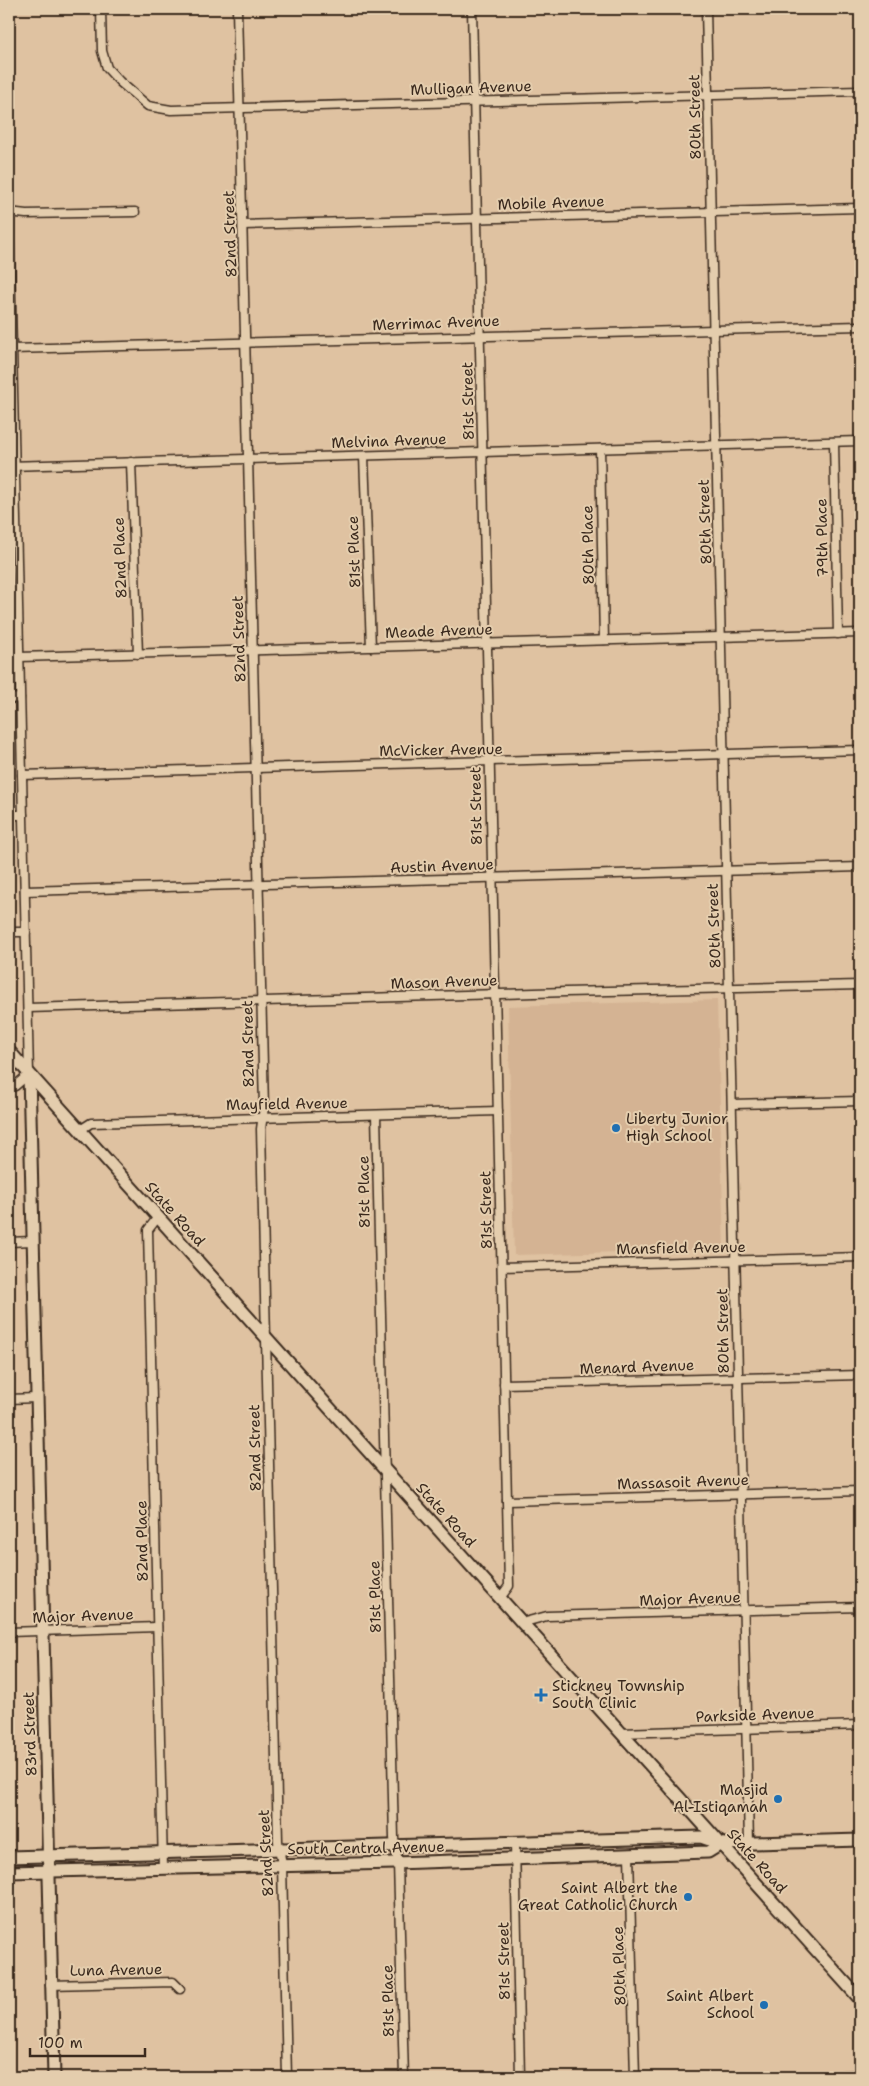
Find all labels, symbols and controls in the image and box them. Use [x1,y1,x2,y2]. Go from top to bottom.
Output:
street label: 80th Street [684,74,706,160]
street label: Mulligan Avenue [410,76,532,100]
street label: 82nd Street [218,190,242,278]
street label: Mobile Avenue [497,191,605,215]
street label: Merrimac Avenue [372,311,500,335]
street label: 81st Street [457,362,479,440]
street label: Melvina Avenue [331,429,447,453]
street label: 80th Street [694,479,716,565]
street label: 79th Place [811,498,833,578]
street label: 80th Place [577,505,599,585]
street label: 81st Place [343,515,365,589]
street label: 82nd Place [109,517,131,599]
street label: 82nd Street [227,595,251,683]
street label: Meade Avenue [385,619,493,643]
street label: McVicker Avenue [379,739,503,761]
street label: 81st Street [465,767,487,845]
street label: Austin Avenue [390,854,494,878]
street label: 80th Street [703,883,725,969]
street label: Mason Avenue [390,970,498,994]
street label: 82nd Street [237,1000,259,1088]
street label: Mayfield Avenue [226,1093,348,1115]
place label: Liberty Junior High School [626,1109,728,1146]
marker: Liberty Junior High School [610,1122,622,1134]
street label: 81st Place [353,1156,375,1228]
street label: 81st Street [475,1171,497,1249]
street label: State Road [140,1177,210,1251]
street label: Mansfield Avenue [616,1237,746,1259]
street label: 80th Street [712,1288,734,1374]
street label: Menard Avenue [579,1355,695,1379]
street label: 82nd Street [244,1404,266,1492]
street label: Massasoit Avenue [617,1470,749,1494]
street label: State Road [411,1478,481,1552]
street label: 82nd Place [131,1500,153,1582]
street label: 81st Place [364,1561,386,1633]
street label: Major Avenue [639,1587,741,1611]
street label: Major Avenue [32,1604,134,1628]
place label: Stickney Township South Clinic [552,1676,685,1713]
marker: Stickney Township South Clinic [534,1688,548,1702]
street label: 83rd Street [19,1691,41,1777]
street label: Parkside Avenue [695,1703,815,1727]
place label: Masjid Al-Istiqamah [673,1780,768,1817]
marker: Masjid Al-Istiqamah [772,1793,784,1805]
street label: 82nd Street [254,1809,278,1897]
street label: State Road [722,1824,792,1898]
street label: South Central Avenue [287,1837,445,1859]
place label: Saint Albert the Great Catholic Church [518,1878,678,1915]
marker: Saint Albert the Great Catholic Church [682,1891,694,1903]
street label: 81st Street [493,1922,515,2000]
street label: 80th Place [608,1926,630,2006]
street label: Luna Avenue [69,1959,163,1981]
street label: 81st Place [377,1965,399,2037]
place label: Saint Albert School [666,1986,754,2023]
marker: Saint Albert School [758,1999,770,2011]
scale bar [30,2026,145,2058]
text: 100 m [38,2033,83,2053]

